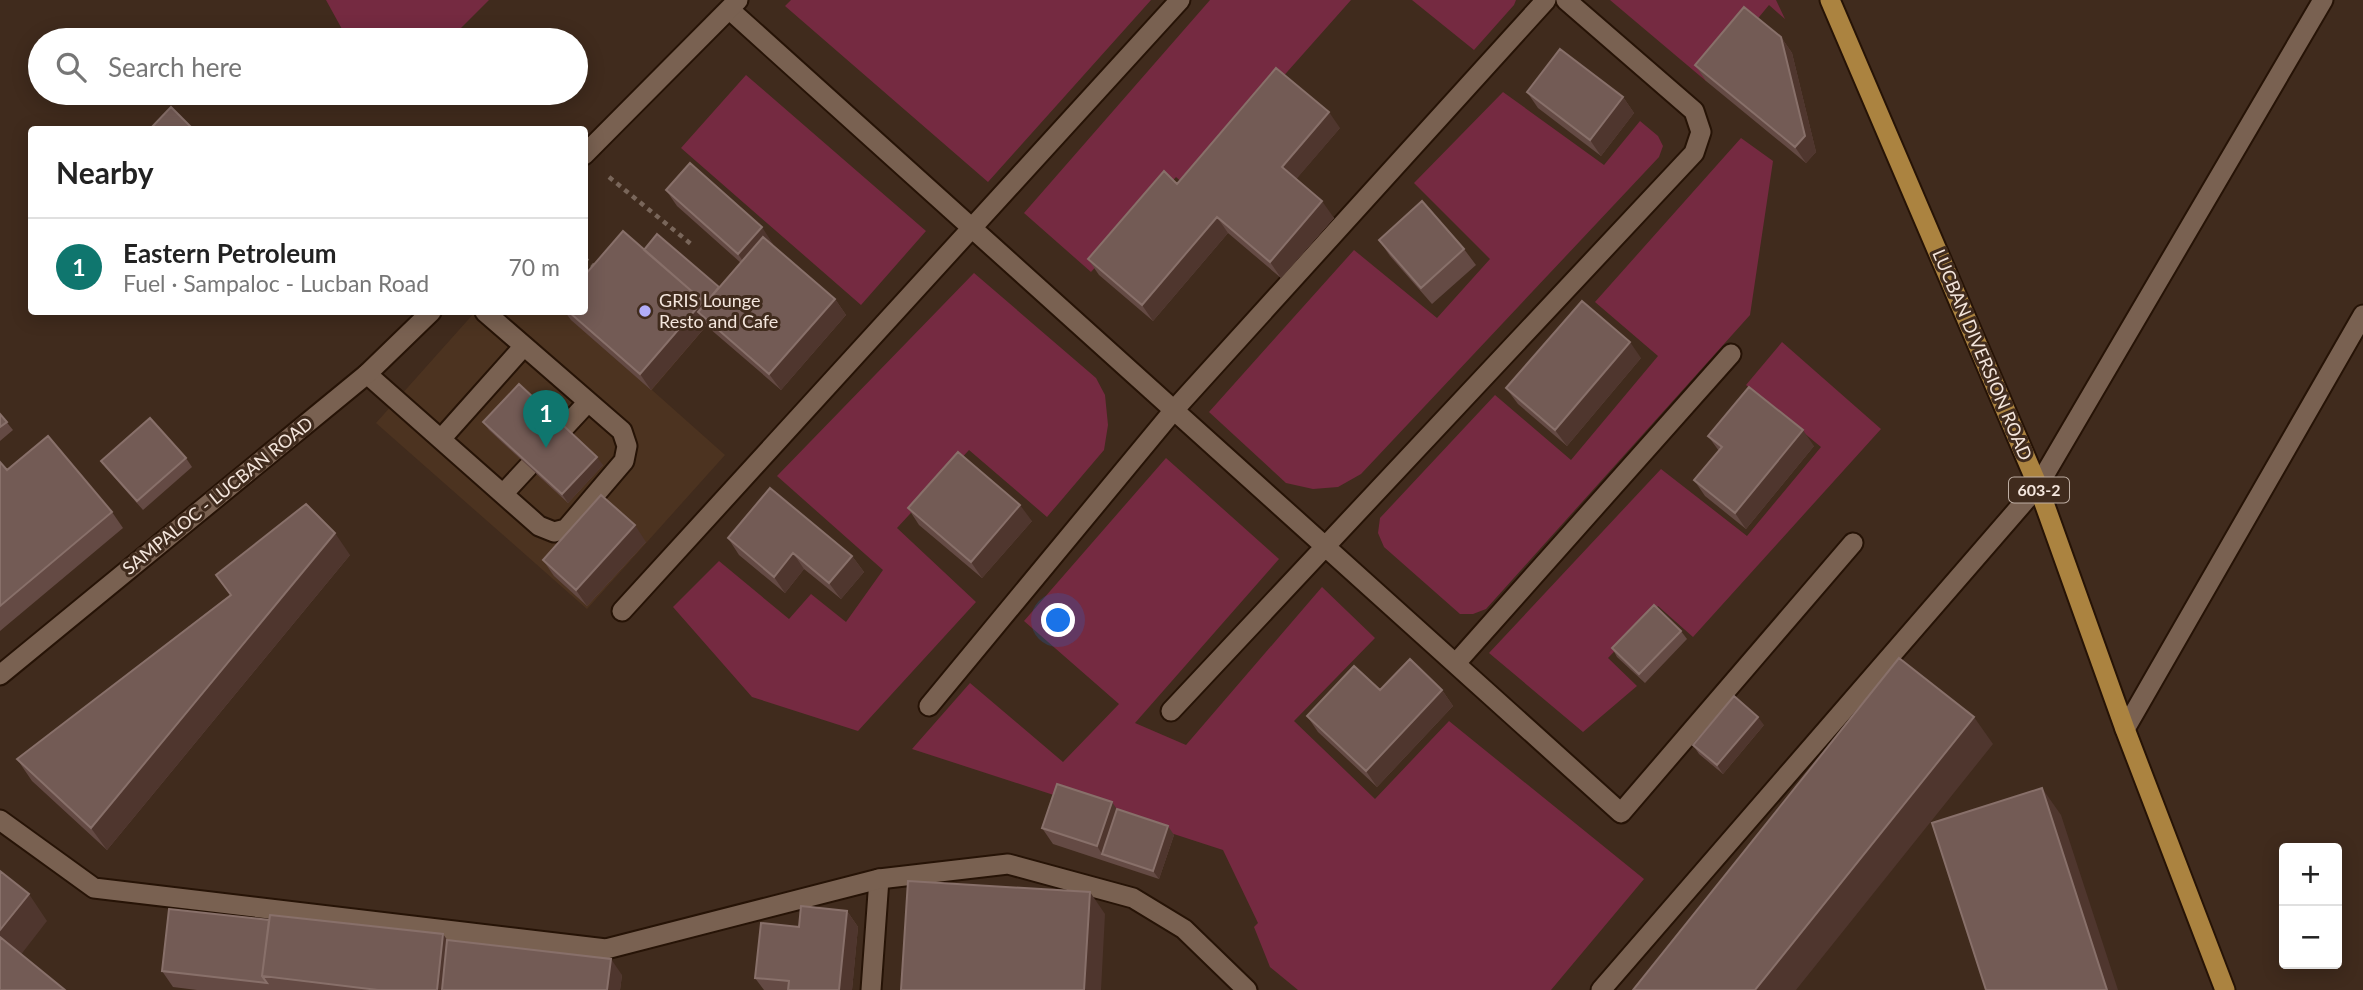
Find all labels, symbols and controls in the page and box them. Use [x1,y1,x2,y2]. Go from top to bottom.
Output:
search box [28,28,588,105]
icon: search [52,48,90,86]
text: Search here [108,51,242,83]
text: Nearby [56,154,154,190]
text: Eastern Petroleum [123,237,337,269]
street label: LUCBAN DIVERSION ROAD [1928,246,2037,464]
text: 1 [72,253,86,281]
text: 70 m [509,253,560,281]
text: Fuel · Sampaloc - Lucban Road [123,269,429,297]
place label: GRIS Lounge Resto and Cafe [659,289,778,332]
marker: GRIS Lounge Resto and Cafe [637,303,653,319]
pin: 1 [523,390,569,448]
street label: SAMPALOC - LUCBAN ROAD [118,412,317,579]
road number: 603-2 [2009,477,2069,503]
your location [1041,603,1075,637]
map controls [2279,843,2342,969]
button: + [2279,843,2342,906]
button: − [2279,906,2342,969]

